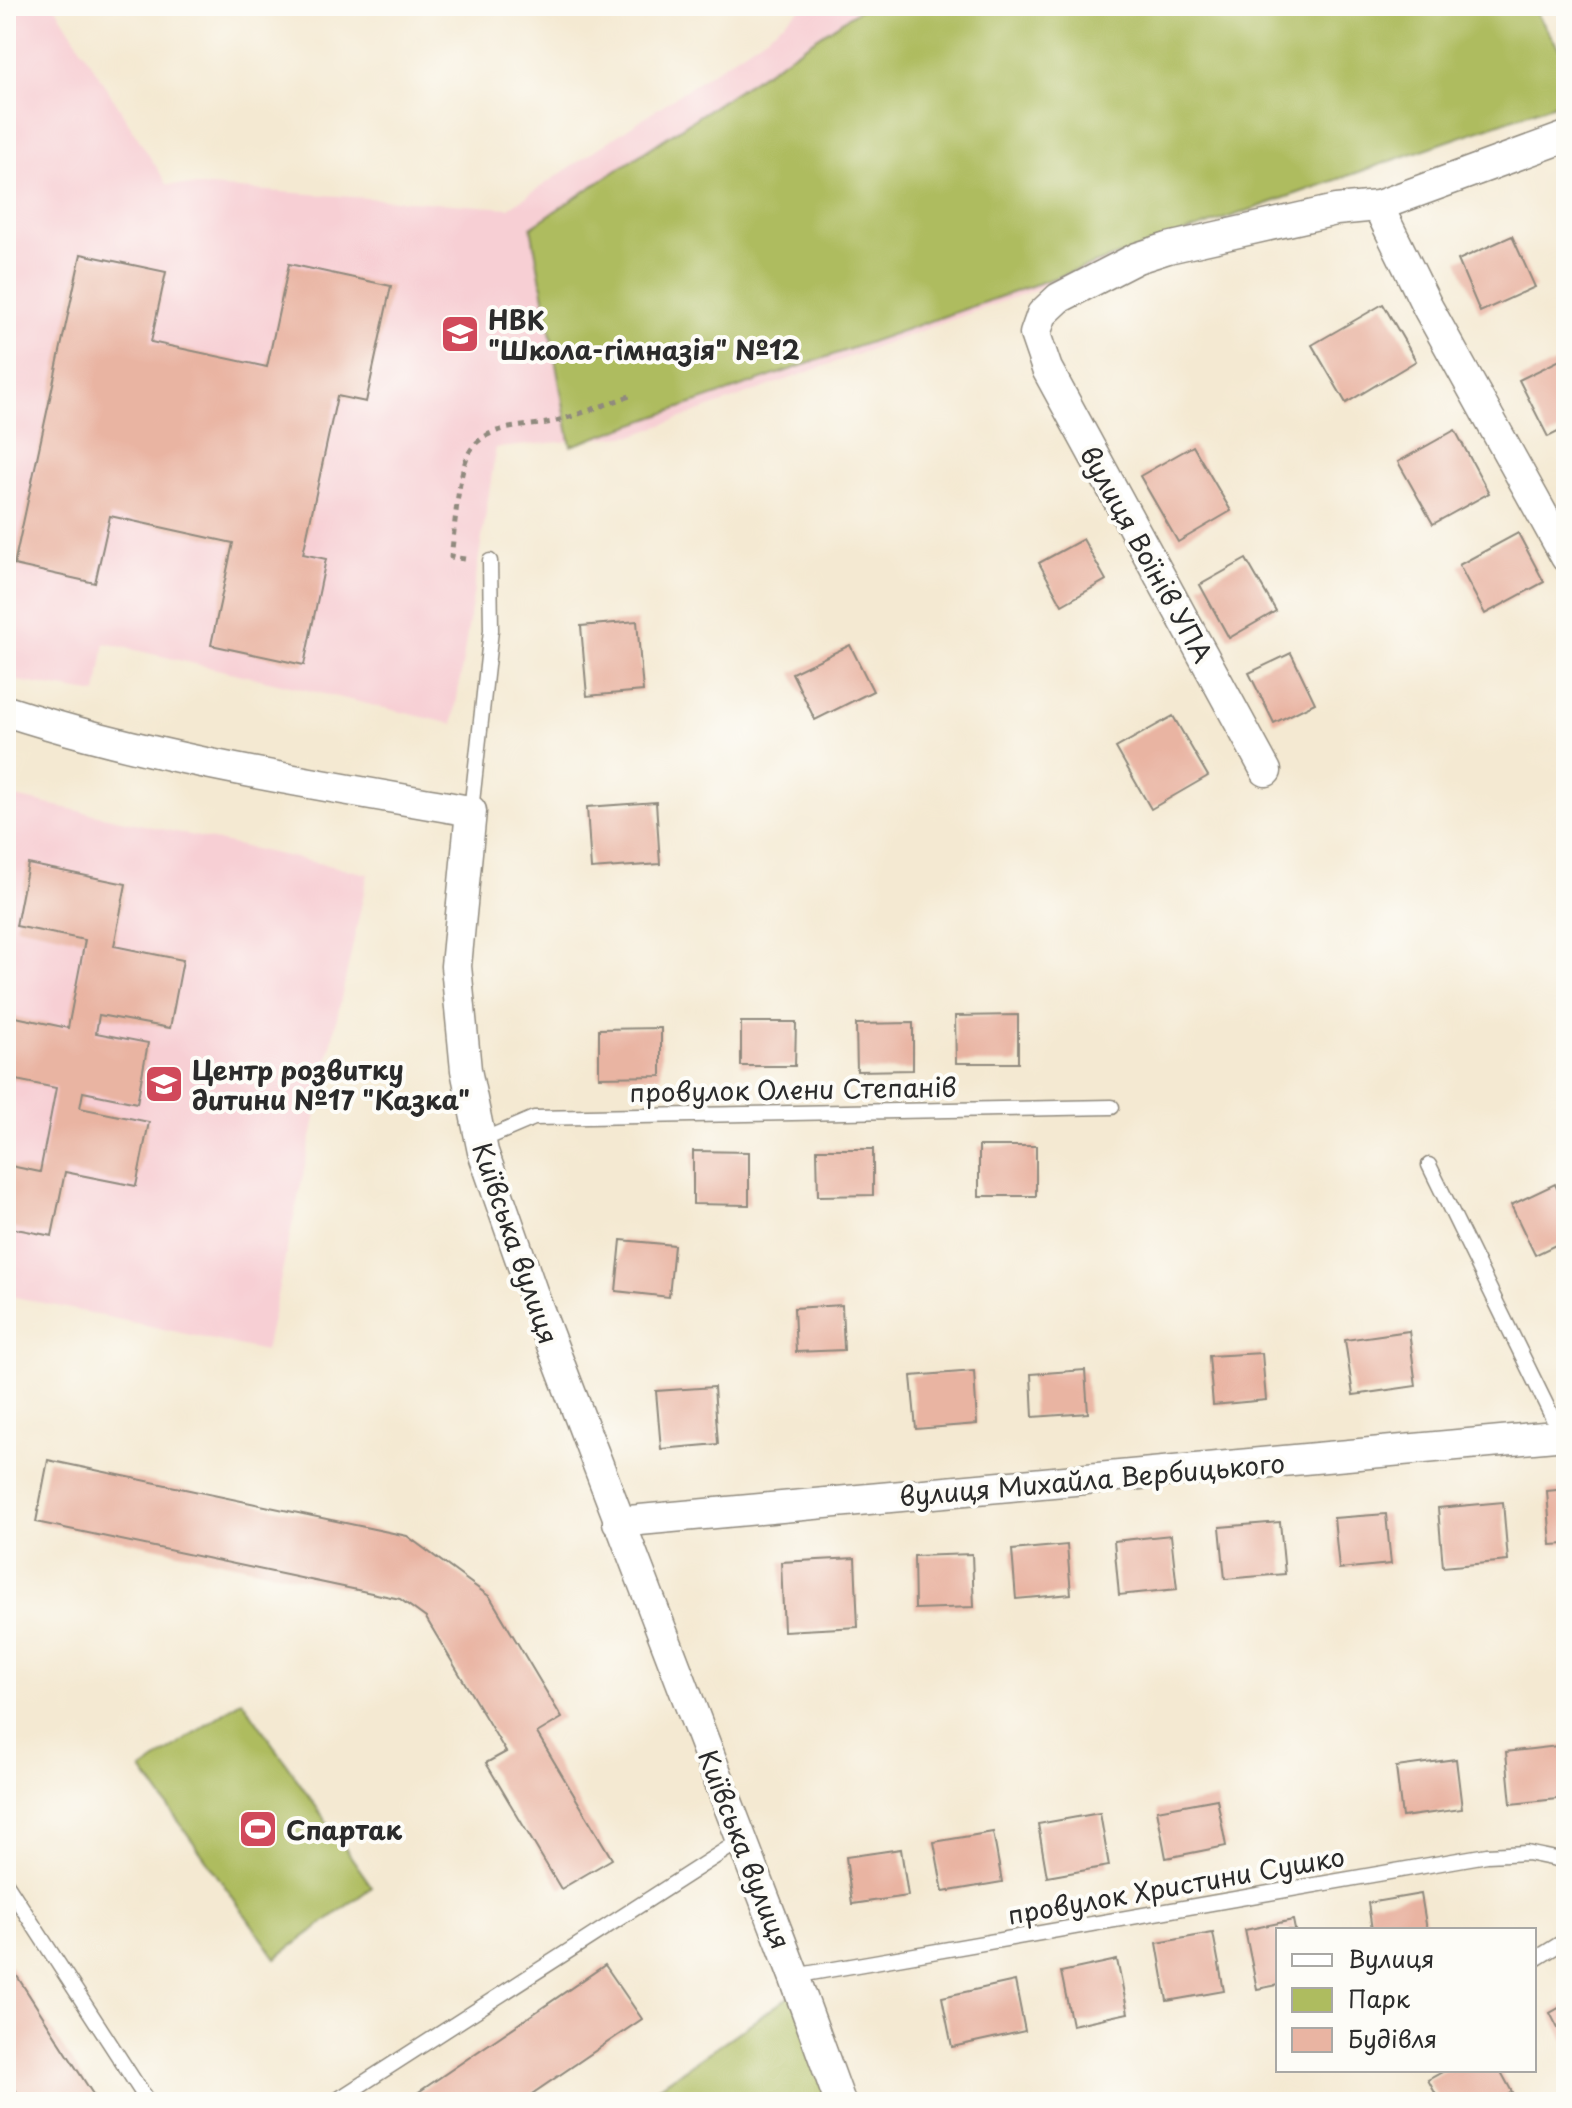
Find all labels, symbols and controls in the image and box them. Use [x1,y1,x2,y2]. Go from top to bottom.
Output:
place label: НВК "Школа-гімназія" №12 [488,300,800,369]
school or university icon: НВК "Школа-гімназія" №12 [439,313,481,355]
street label: вулиця Воїнів УПА [1071,438,1223,670]
place label: Центр розвитку дитини №17 "Казка" [192,1050,470,1119]
school or university icon: Центр розвитку дитини №17 "Казка" [143,1063,185,1105]
street label: провулок Олени Степанів [629,1067,957,1111]
street label: Київська вулиця [463,1137,569,1349]
street label: вулиця Михайла Вербицького [898,1443,1286,1515]
street label: Київська вулиця [689,1744,801,1954]
sports icon: Спартак [237,1808,279,1850]
place label: Спартак [286,1810,403,1849]
street label: провулок Христини Сушко [1004,1836,1348,1934]
legend [1276,1928,1536,2072]
text: Вулиця [1348,1940,1434,1976]
text: Парк [1348,1980,1411,2016]
text: Будівля [1348,2020,1437,2056]

